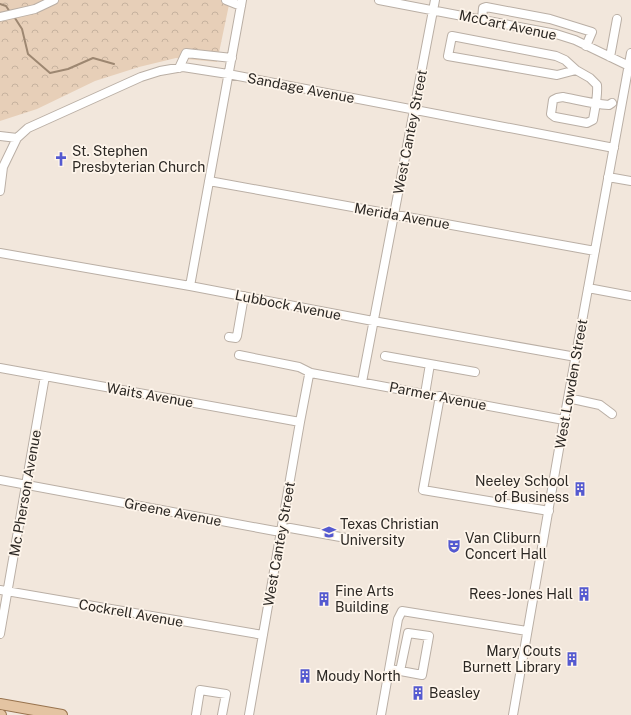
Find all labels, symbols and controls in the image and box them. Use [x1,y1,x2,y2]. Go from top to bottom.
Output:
street label: McCart Avenue [458,7,558,43]
street label: West Cantey Street [390,69,430,195]
street label: Sandage Avenue [246,70,356,106]
place label: St. Stephen Presbyterian Church [72,143,205,175]
church icon: St. Stephen Presbyterian Church [53,151,69,167]
street label: Merida Avenue [353,200,451,232]
street label: Lubbock Avenue [234,287,343,323]
street label: West Lowden Street [552,318,590,450]
street label: Waits Avenue [105,379,195,411]
street label: Parmer Avenue [388,379,488,413]
street label: Mc Pherson Avenue [6,428,44,557]
place label: Neeley School of Business [475,473,569,505]
street label: West Cantey Street [260,480,298,608]
building icon: Neeley School of Business [572,481,588,497]
street label: Greene Avenue [123,495,223,529]
place label: Texas Christian University [340,516,439,548]
school or university icon: Texas Christian University [321,524,337,540]
place label: Van Cliburn Concert Hall [465,530,547,562]
theatre icon: Van Cliburn Concert Hall [446,538,462,554]
place label: Fine Arts Building [335,583,394,615]
place label: Rees-Jones Hall [469,586,573,602]
building icon: Rees-Jones Hall [576,586,592,602]
building icon: Fine Arts Building [316,591,332,607]
street label: Cockrell Avenue [77,596,185,630]
place label: Mary Couts Burnett Library [463,643,561,675]
building icon: Mary Couts Burnett Library [564,651,580,667]
building icon: Moudy North [297,668,313,684]
place label: Moudy North [316,668,401,684]
building icon: Beasley [410,685,426,701]
place label: Beasley [429,685,481,701]

